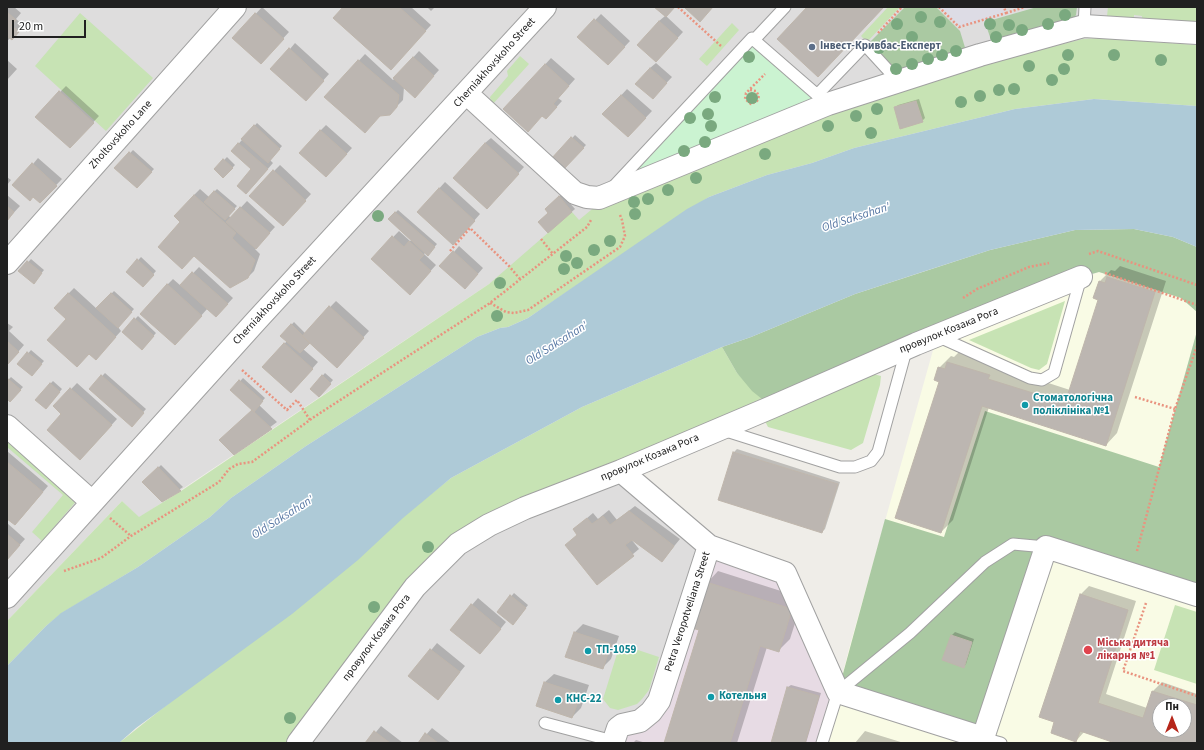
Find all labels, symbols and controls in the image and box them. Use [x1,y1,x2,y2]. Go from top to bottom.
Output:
scale bar [14,12,88,38]
street label: Cherniakhovskoho Street [451,16,539,110]
text: 20 m [19,18,43,35]
place label: Інвест-Кривбас-Експерт [820,40,941,54]
marker: Інвест-Кривбас-Експерт [807,42,817,52]
street label: Zholtovskoho Lane [87,98,155,172]
water label: Old Saksahan' [820,200,892,236]
street label: Cherniakhovskoho Street [231,254,319,348]
street label: провулок Козака Рога [898,305,1000,357]
water label: Old Saksahan' [523,319,591,369]
place label: Стоматологічна поліклініка №1 [1033,392,1113,418]
marker: Стоматологічна поліклініка №1 [1020,400,1030,410]
street label: провулок Козака Рога [599,431,701,485]
water label: Old Saksahan' [249,493,317,543]
street label: Petra Veropotveliana Street [662,550,714,674]
street label: провулок Козака Рога [340,592,414,684]
place label: Міська дитяча лікарня №1 [1097,637,1169,663]
place label: ТП-1059 [596,644,636,658]
marker: Міська дитяча лікарня №1 [1082,644,1094,656]
marker: ТП-1059 [583,646,593,656]
place label: Котельня [719,690,767,704]
marker: Котельня [706,692,716,702]
place label: КНС-22 [566,693,601,707]
marker: КНС-22 [553,695,563,705]
north arrow [1152,698,1192,738]
text: Пн [1165,699,1179,714]

